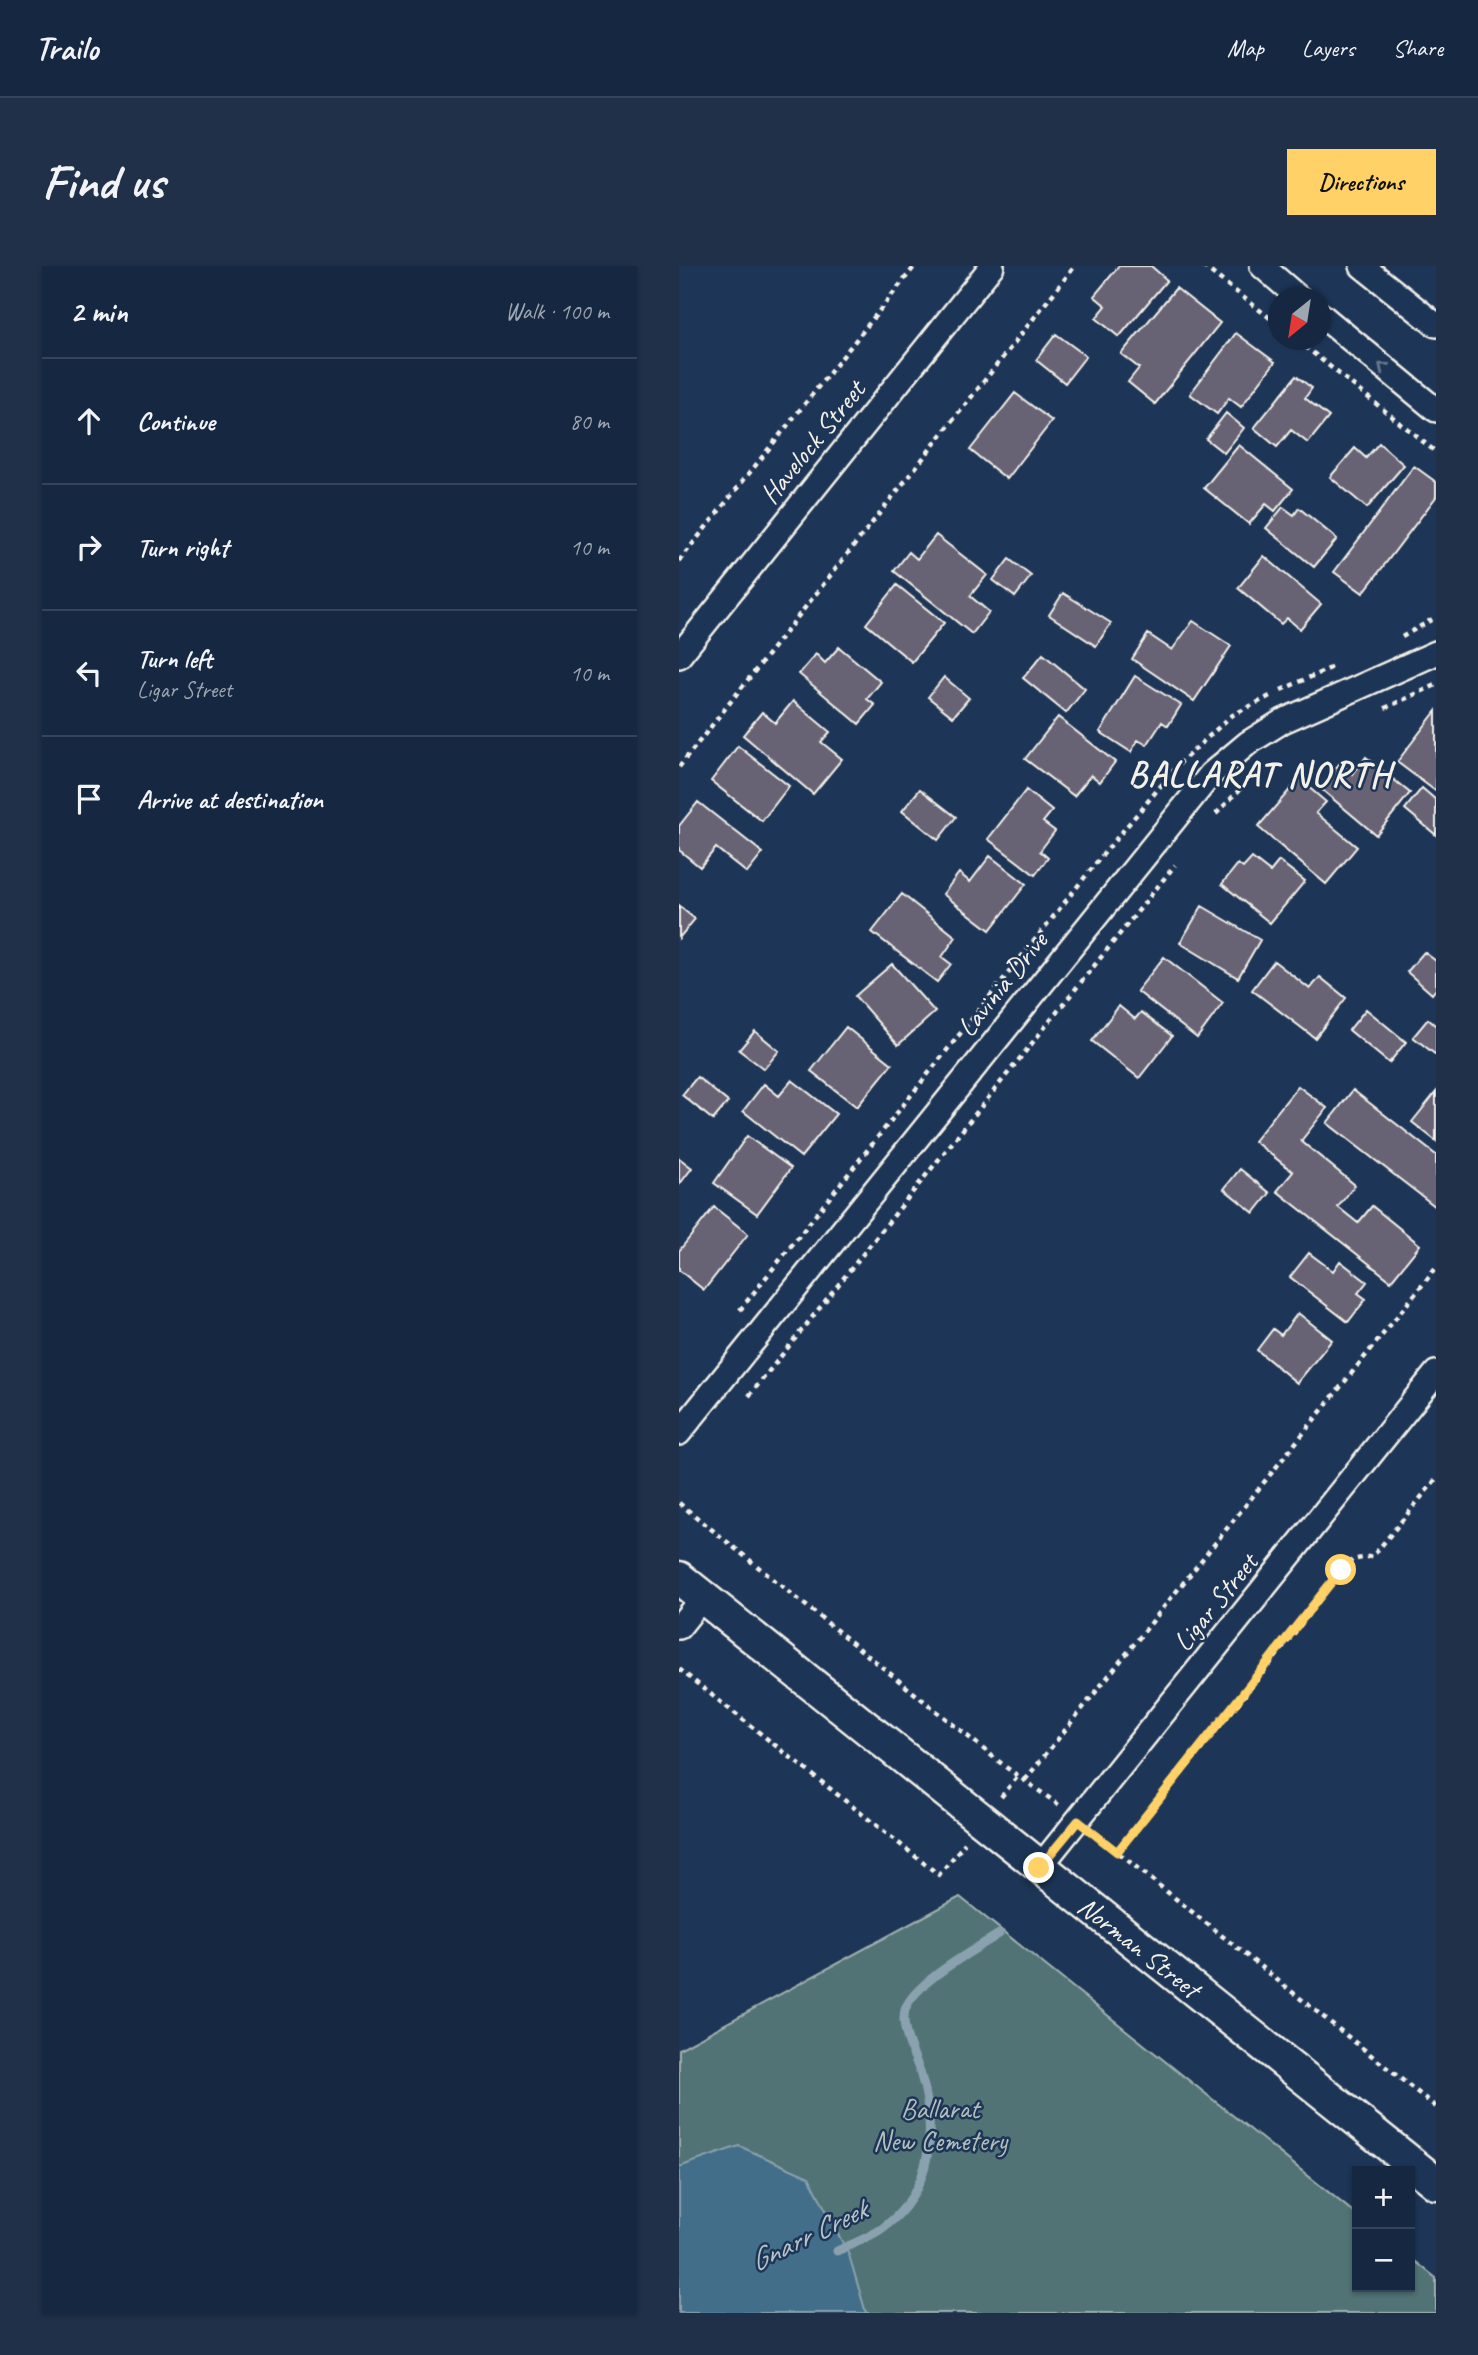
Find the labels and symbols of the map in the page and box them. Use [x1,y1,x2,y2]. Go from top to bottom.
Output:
north arrow [1268,287,1331,350]
one-way arrow [1379,363,1392,375]
street label: Havelock Street [752,371,874,511]
district label: BALLARAT NORTH [1128,752,1397,797]
street label: Lavinia Drive [949,923,1056,1044]
street label: Ligar Street [1165,1544,1267,1658]
route start [1325,1554,1356,1585]
route end [1023,1852,1054,1883]
street label: Norman Street [1071,1888,1210,2008]
park label: Ballarat New Cemetery [873,2091,1010,2158]
water label: Gnarr Creek [743,2188,877,2280]

